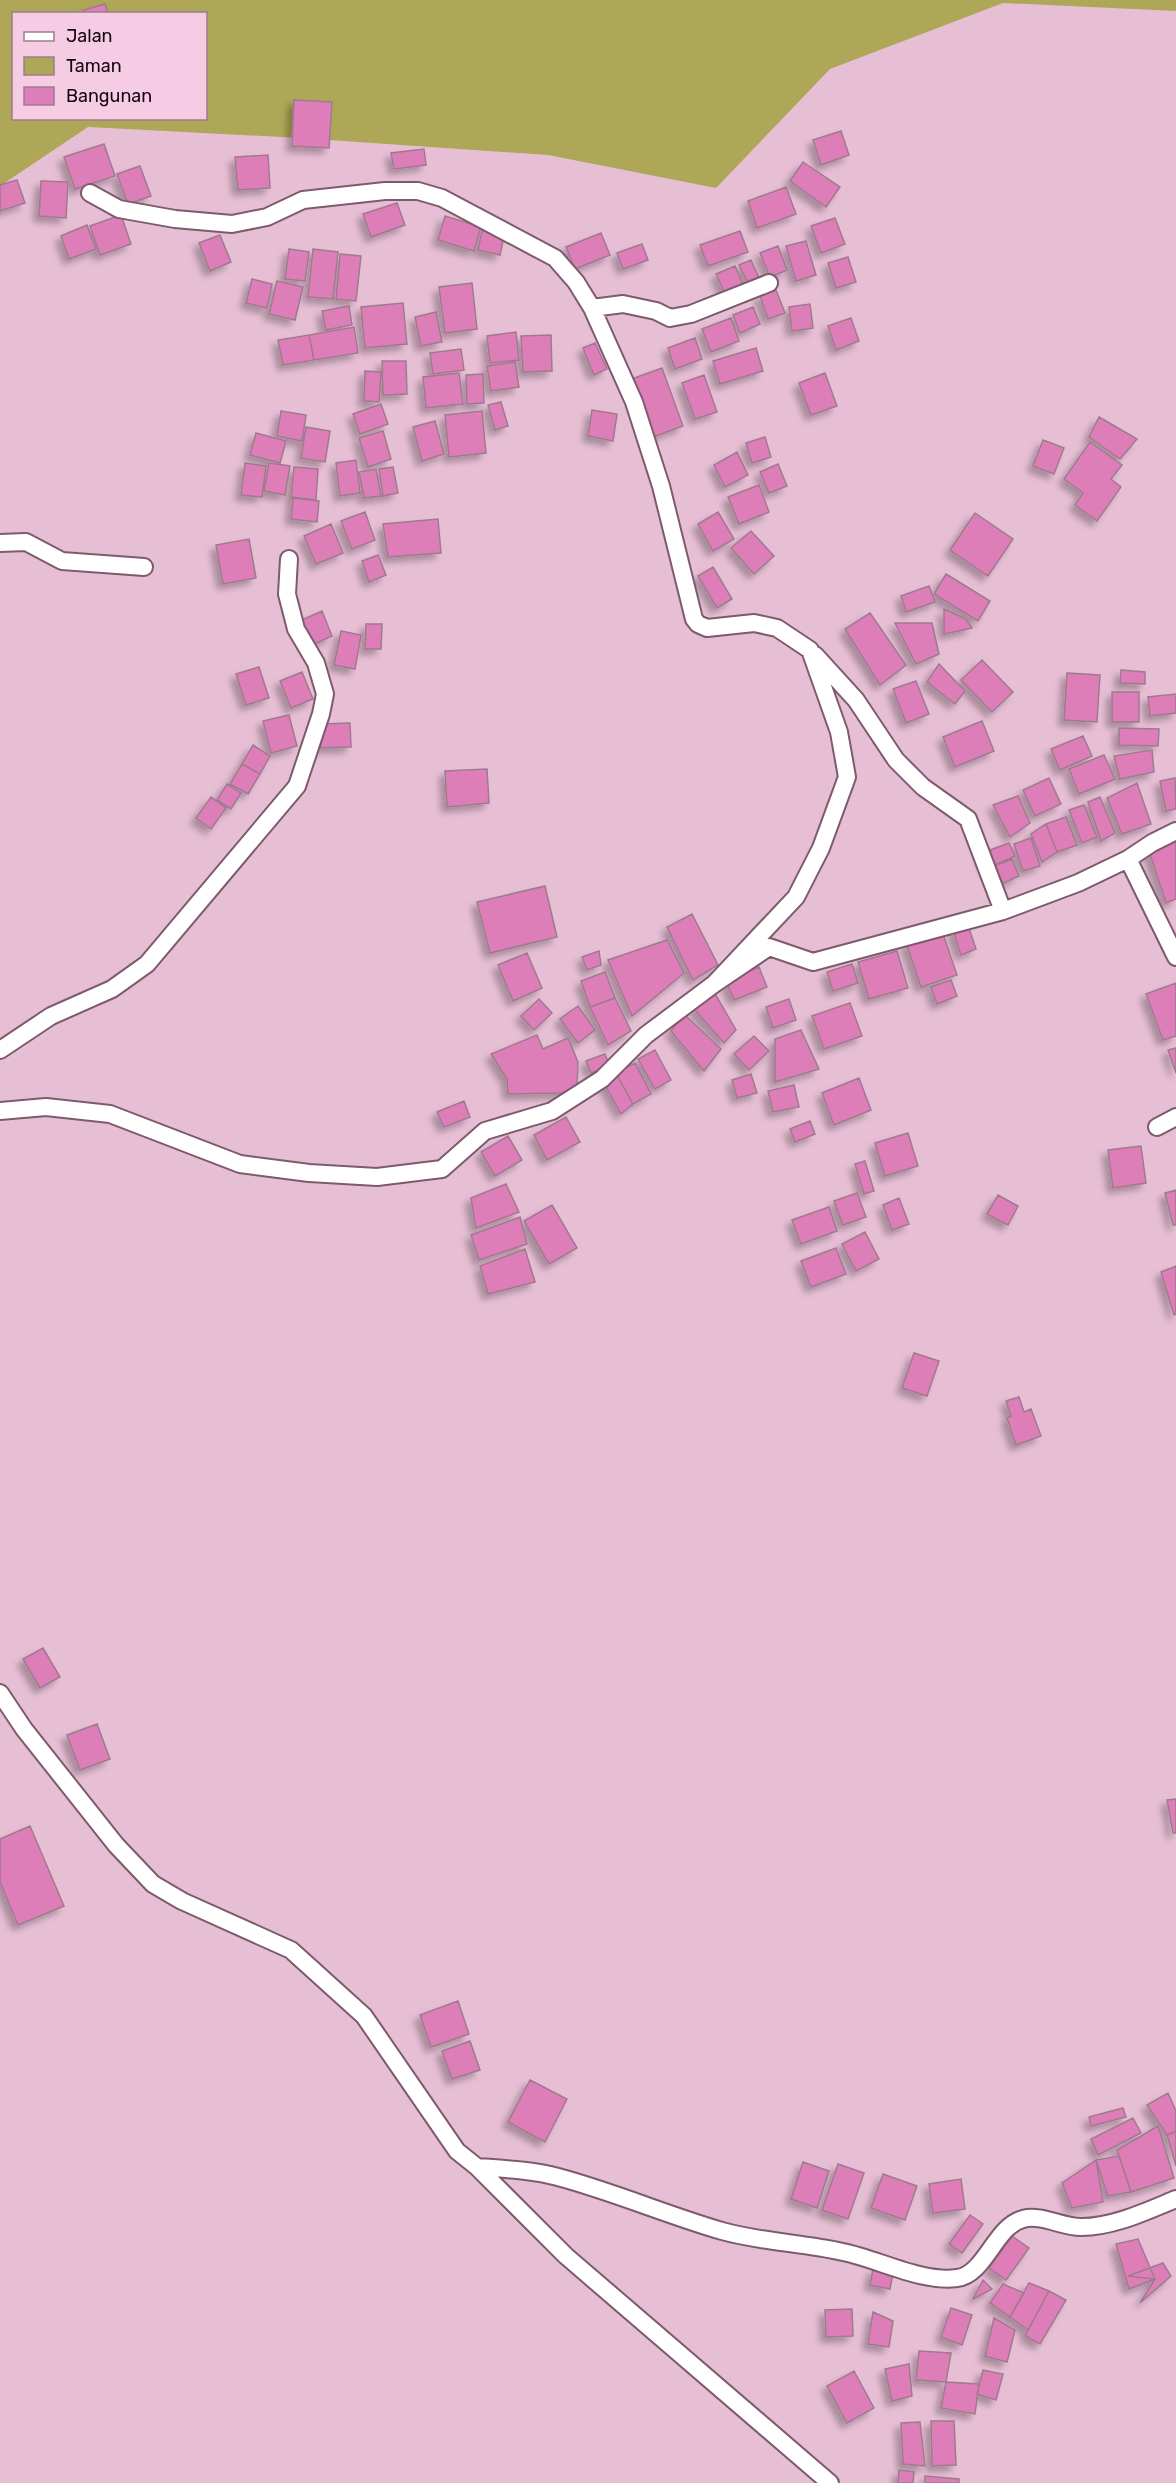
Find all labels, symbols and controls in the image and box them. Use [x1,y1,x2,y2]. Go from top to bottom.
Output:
legend [12,12,207,120]
text: Jalan [66,25,113,47]
text: Taman [66,55,122,77]
text: Bangunan [66,85,152,107]

